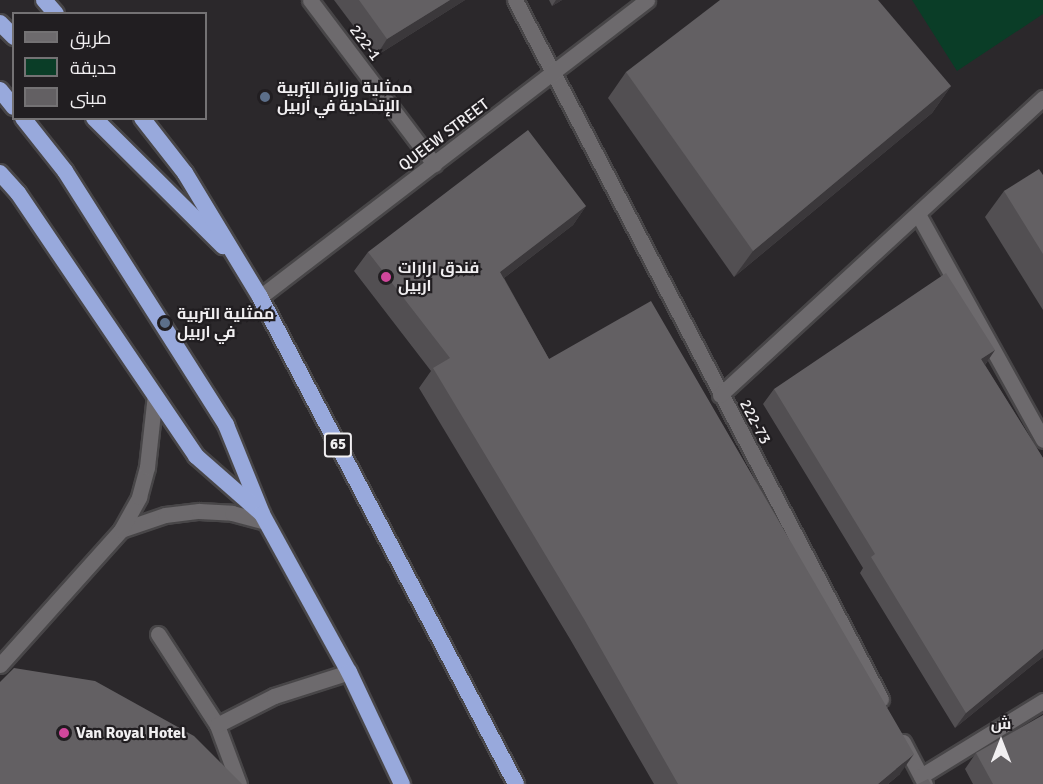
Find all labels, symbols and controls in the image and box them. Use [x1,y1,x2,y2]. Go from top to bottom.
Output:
legend [12,12,207,120]
street label: 222-1 [345,21,385,65]
text: طريق [70,27,111,49]
text: حديقة [70,57,116,79]
place label: ممثلية وزارة التربية الإتحادية في أربيل [277,78,413,116]
text: مبنى [70,87,107,109]
marker: ممثلية وزارة التربية الإتحادية في أربيل [258,90,272,104]
street label: QUEEW STREET [395,95,493,175]
place label: فندق ارارات اربيل [398,258,479,296]
marker: فندق ارارات اربيل [379,270,393,284]
place label: ممثلية التربية في اربيل [177,304,274,342]
marker: ممثلية التربية في اربيل [158,316,172,330]
street label: 222-73 [735,396,775,448]
road number: 65 [323,433,353,457]
north arrow [971,712,1031,772]
text: ش [991,714,1011,734]
place label: Van Royal Hotel [76,723,186,743]
marker: Van Royal Hotel [57,726,71,740]

